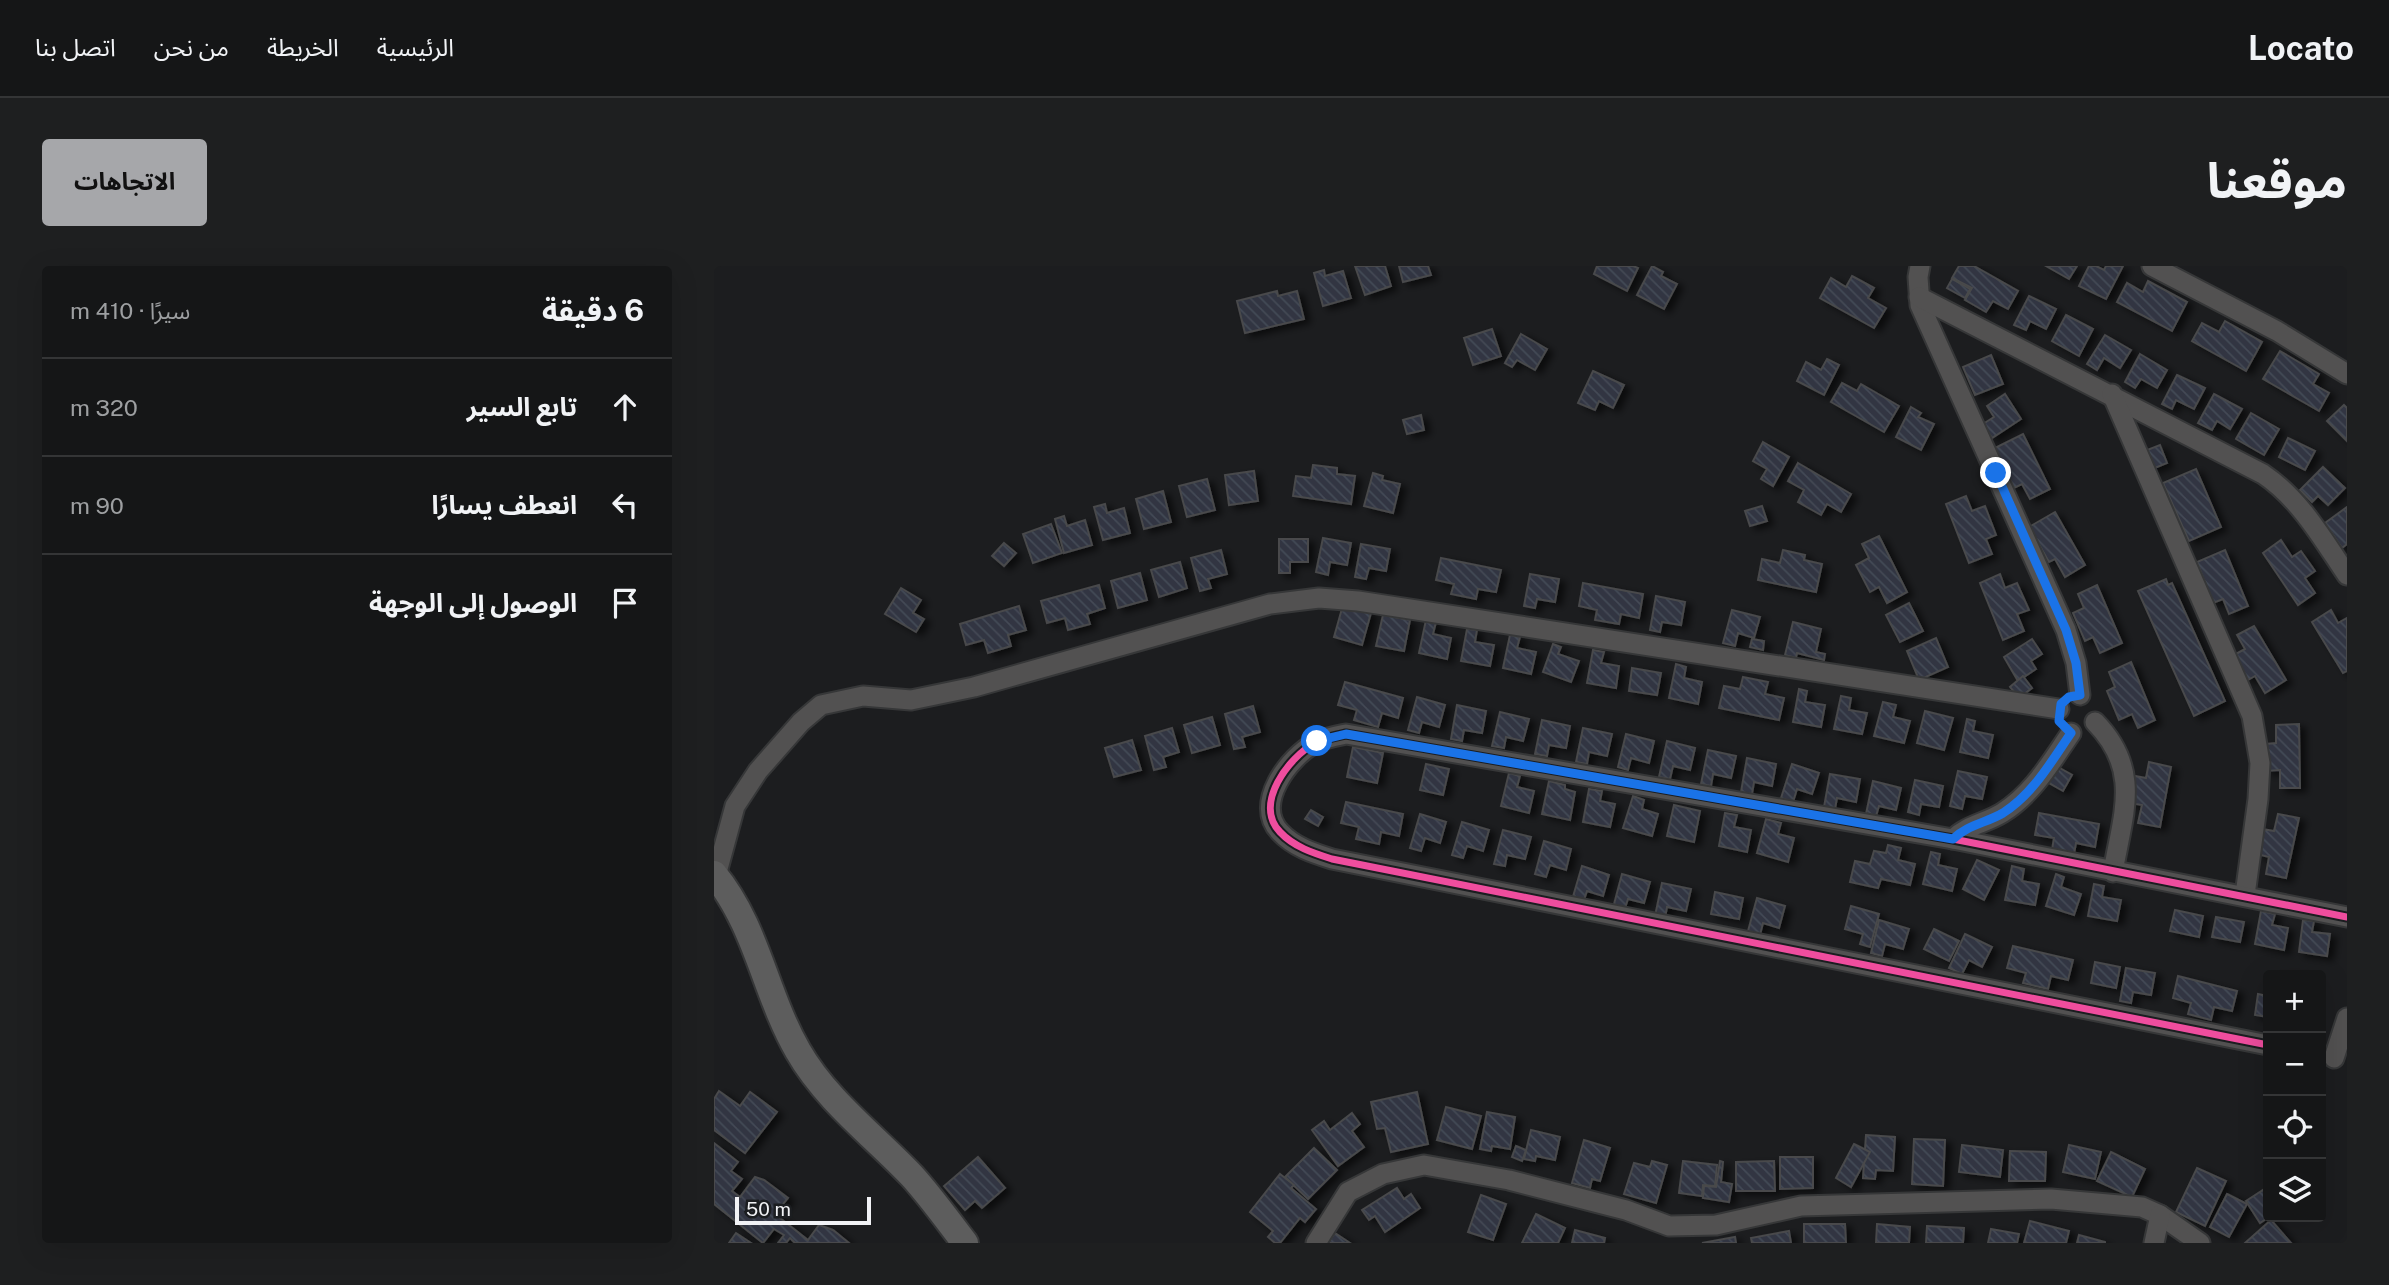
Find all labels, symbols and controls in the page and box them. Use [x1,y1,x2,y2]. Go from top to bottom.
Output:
text: Locato [2248,29,2354,67]
text: اتصل بنا [35,33,116,61]
text: من نحن [154,33,229,61]
text: الخريطة [267,33,339,61]
text: الرئيسية [377,33,454,61]
button: الاتجاهات [42,139,207,226]
text: موقعنا [2207,151,2347,209]
text: 6 دقيقة [542,292,644,328]
text: سيرًا · 410 m [70,297,190,324]
icon: ahead [606,388,644,426]
text: تابع السير [467,391,577,422]
text: 320 m [70,394,138,421]
route end [1980,457,2011,488]
icon: left [606,486,644,524]
text: انعطف يسارًا [431,489,577,520]
text: 90 m [70,492,124,519]
icon: arrive [606,584,644,622]
text: الوصول إلى الوجهة [369,587,577,618]
route start [1301,725,1332,756]
map controls [2263,970,2326,1222]
button: + [2263,970,2326,1033]
button: − [2263,1033,2326,1096]
button: locate [2263,1096,2326,1159]
button: layers [2263,1159,2326,1222]
scale bar [735,1194,872,1226]
text: 50 m [746,1198,791,1220]

